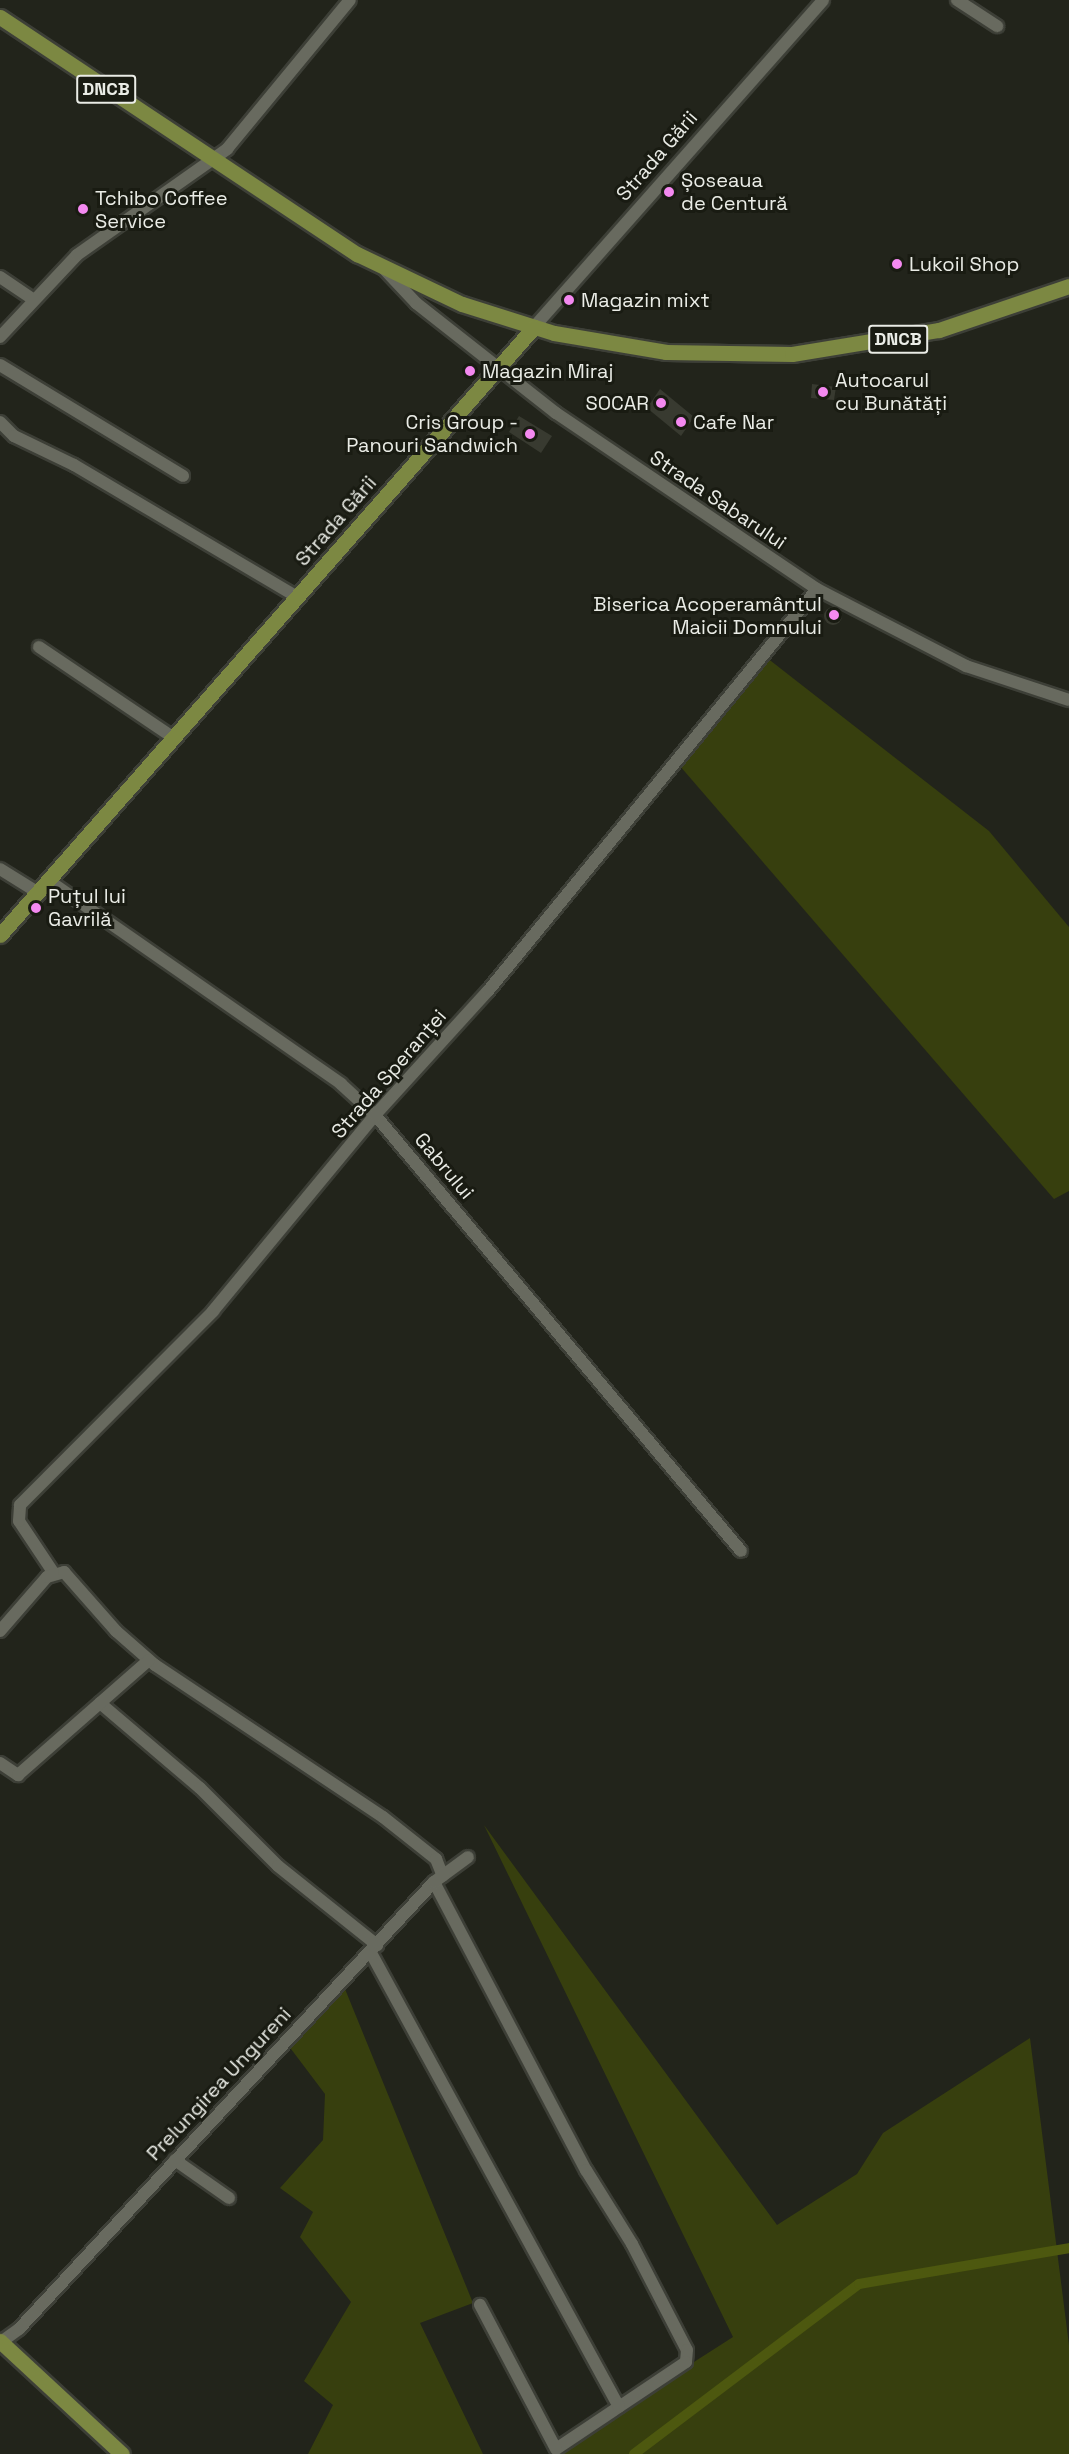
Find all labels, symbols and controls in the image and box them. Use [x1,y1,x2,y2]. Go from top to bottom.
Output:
road number: DNCB [76,74,136,104]
street label: Strada Gării [611,106,703,206]
place label: Șoseaua de Centură [681,168,788,215]
marker: Șoseaua de Centură [662,185,676,199]
place label: Tchibo Coffee Service [95,186,228,233]
marker: Tchibo Coffee Service [76,202,90,216]
place label: Lukoil Shop [909,252,1019,276]
marker: Lukoil Shop [890,257,904,271]
place label: Magazin mixt [581,288,710,312]
marker: Magazin mixt [562,293,576,307]
road number: DNCB [868,324,928,354]
place label: Magazin Miraj [482,359,613,383]
marker: Magazin Miraj [463,364,477,378]
place label: Autocarul cu Bunătăți [835,368,947,415]
marker: Autocarul cu Bunătăți [816,385,830,399]
place label: SOCAR [585,391,649,415]
marker: SOCAR [654,396,668,410]
place label: Cris Group - Panouri Sandwich [346,410,518,457]
place label: Cafe Nar [693,410,774,434]
marker: Cafe Nar [674,415,688,429]
marker: Cris Group - Panouri Sandwich [523,427,537,441]
street label: Strada Sabarului [645,445,791,555]
street label: Strada Gării [290,471,382,571]
place label: Biserica Acoperamântul Maicii Domnului [593,592,822,639]
marker: Biserica Acoperamântul Maicii Domnului [827,608,841,622]
place label: Puțul lui Gavrilă [48,885,126,932]
marker: Puțul lui Gavrilă [29,901,43,915]
street label: Strada Speranței [327,1005,451,1143]
street label: Gabrului [409,1128,479,1204]
street label: Prelungirea Ungureni [142,2002,296,2166]

